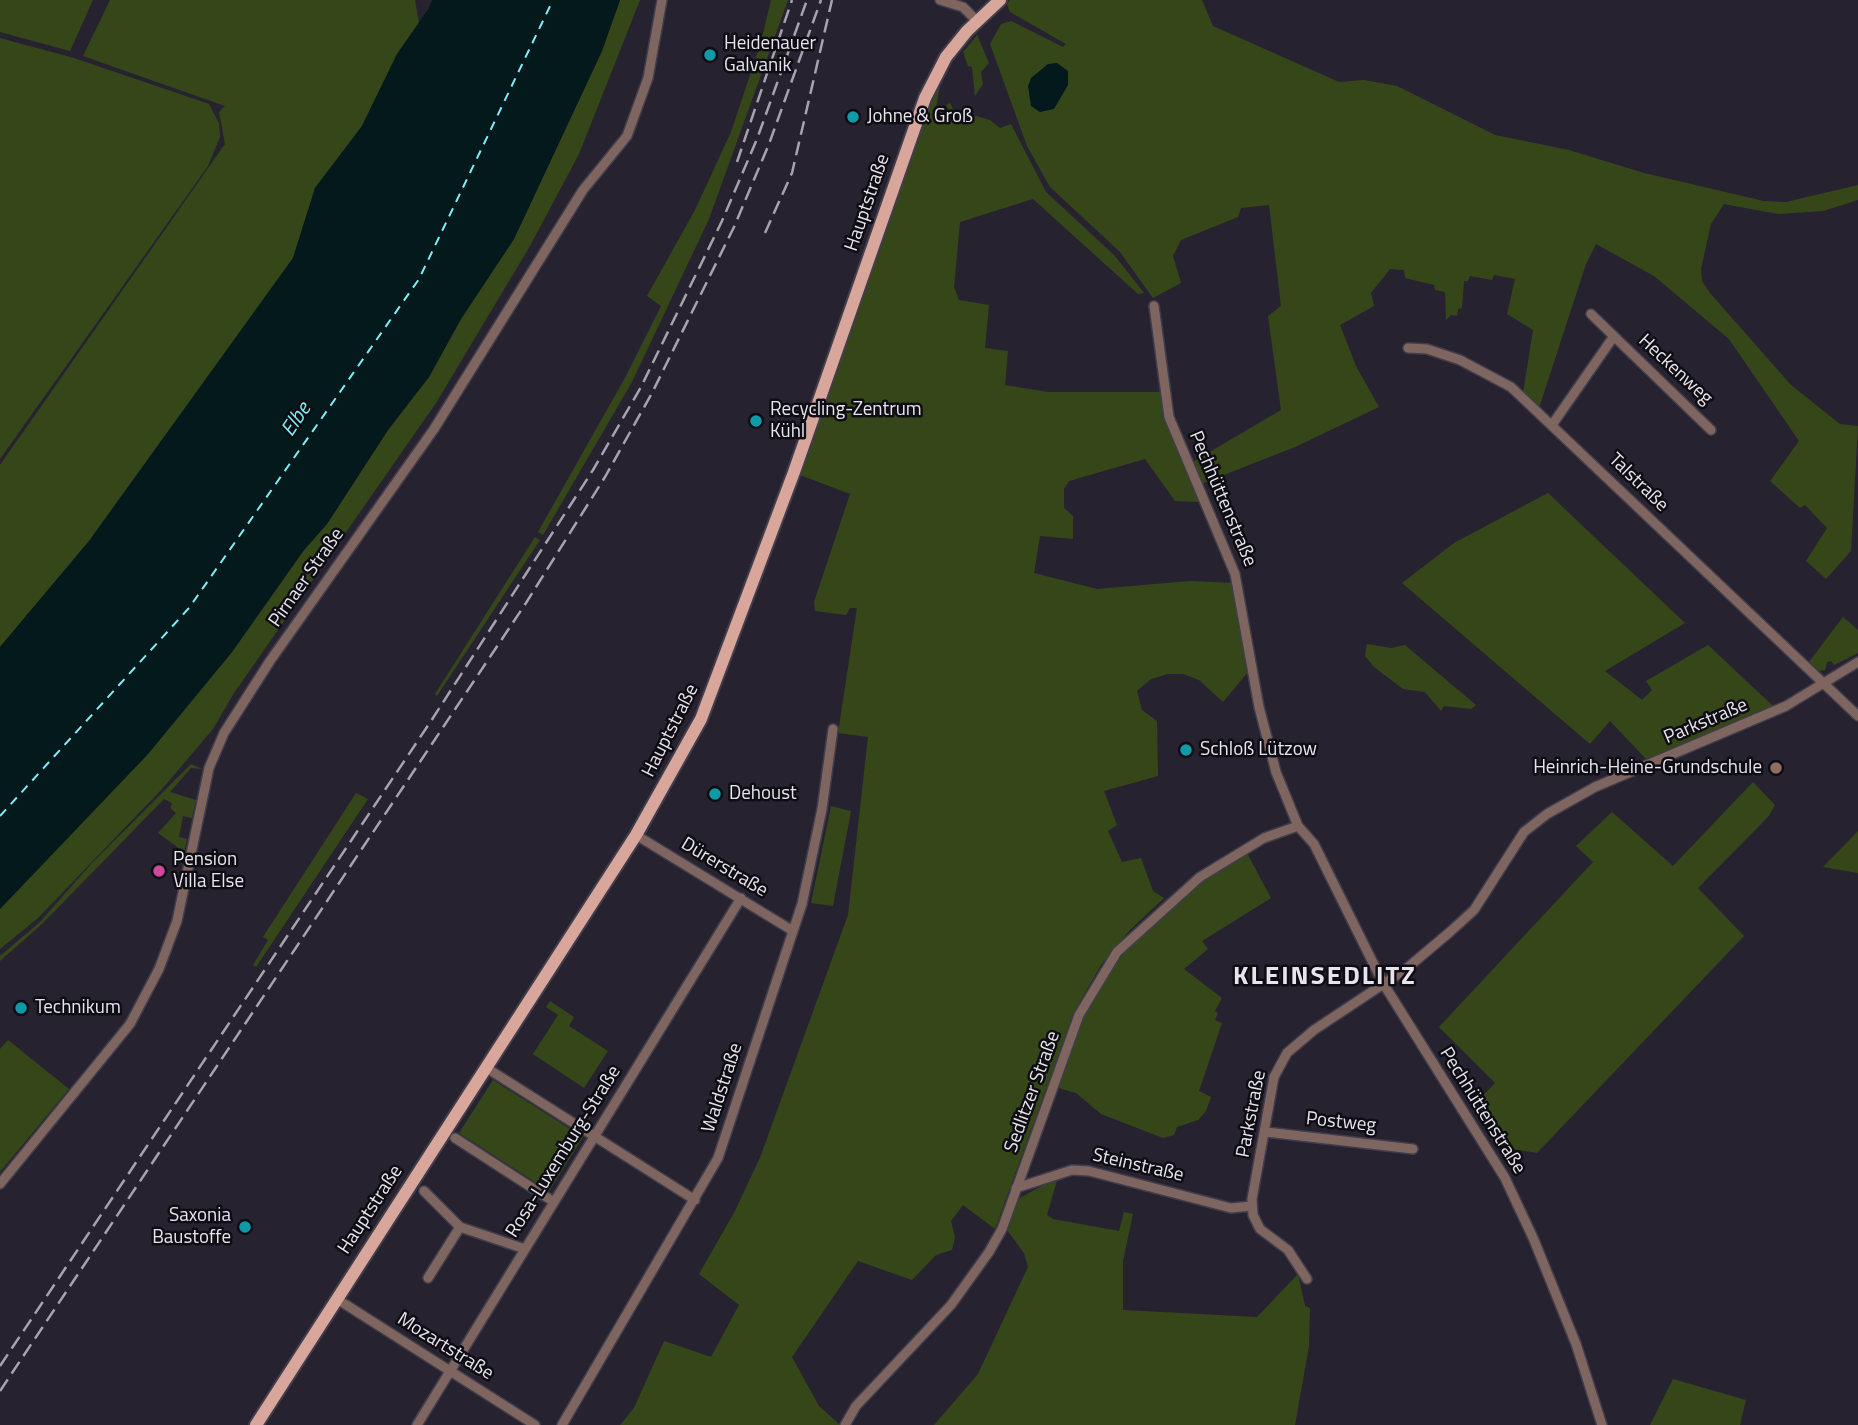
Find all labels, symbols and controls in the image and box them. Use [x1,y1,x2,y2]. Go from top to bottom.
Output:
place label: Heidenauer Galvanik [724,33,816,77]
marker: Heidenauer Galvanik [702,47,718,63]
place label: Johne & Groß [867,106,973,128]
marker: Johne & Groß [845,109,861,125]
street label: Hauptstraße [841,151,895,255]
street label: Heckenweg [1633,330,1717,410]
water label: Elbe [277,398,317,442]
place label: Recycling-Zentrum Kühl [770,399,922,443]
marker: Recycling-Zentrum Kühl [748,413,764,429]
street label: Pechhüttenstraße [1183,428,1261,570]
street label: Talstraße [1603,449,1673,517]
street label: Pirnaer Straße [265,524,349,632]
street label: Hauptstraße [638,681,704,781]
street label: Parkstraße [1661,694,1751,750]
place label: Schloß Lützow [1200,739,1317,761]
marker: Schloß Lützow [1178,742,1194,758]
place label: Heinrich-Heine-Grundschule [1533,757,1762,779]
marker: Heinrich-Heine-Grundschule [1768,760,1784,776]
place label: Dehoust [729,783,797,805]
marker: Dehoust [707,786,723,802]
street label: Dürerstraße [677,833,771,903]
place label: Pension Villa Else [173,849,244,893]
marker: Pension Villa Else [151,863,167,879]
district label: KLEINSEDLITZ [1235,962,1415,994]
place label: Technikum [35,997,121,1019]
marker: Technikum [13,1000,29,1016]
street label: Sedlitzer Straße [1000,1028,1066,1156]
street label: Waldstraße [698,1040,748,1136]
street label: Pechhüttenstraße [1434,1044,1530,1178]
street label: Rosa-Luxemburg-Straße [502,1062,626,1242]
street label: Parkstraße [1232,1068,1272,1160]
street label: Postweg [1305,1108,1377,1138]
street label: Steinstraße [1090,1144,1186,1188]
street label: Hauptstraße [334,1161,408,1259]
place label: Saxonia Baustoffe [152,1205,231,1249]
marker: Saxonia Baustoffe [237,1219,253,1235]
street label: Mozartstraße [393,1308,497,1386]

